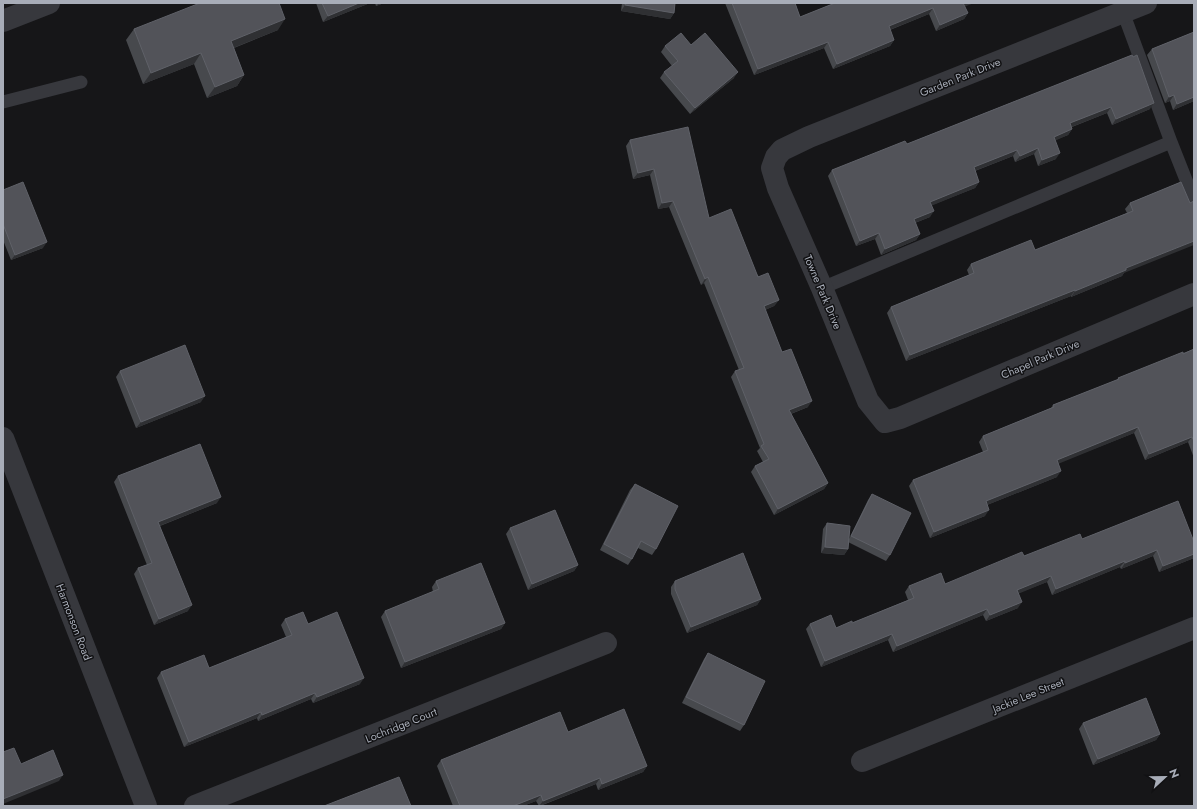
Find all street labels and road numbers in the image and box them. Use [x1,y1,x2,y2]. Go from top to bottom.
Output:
street label: Garden Park Drive [917,53,1003,101]
street label: Towne Park Drive [800,252,846,332]
street label: Chapel Park Drive [998,335,1082,383]
street label: Harmonson Road [52,582,96,662]
street label: Jackie Lee Street [988,673,1066,717]
street label: Lochridge Court [363,703,439,747]

